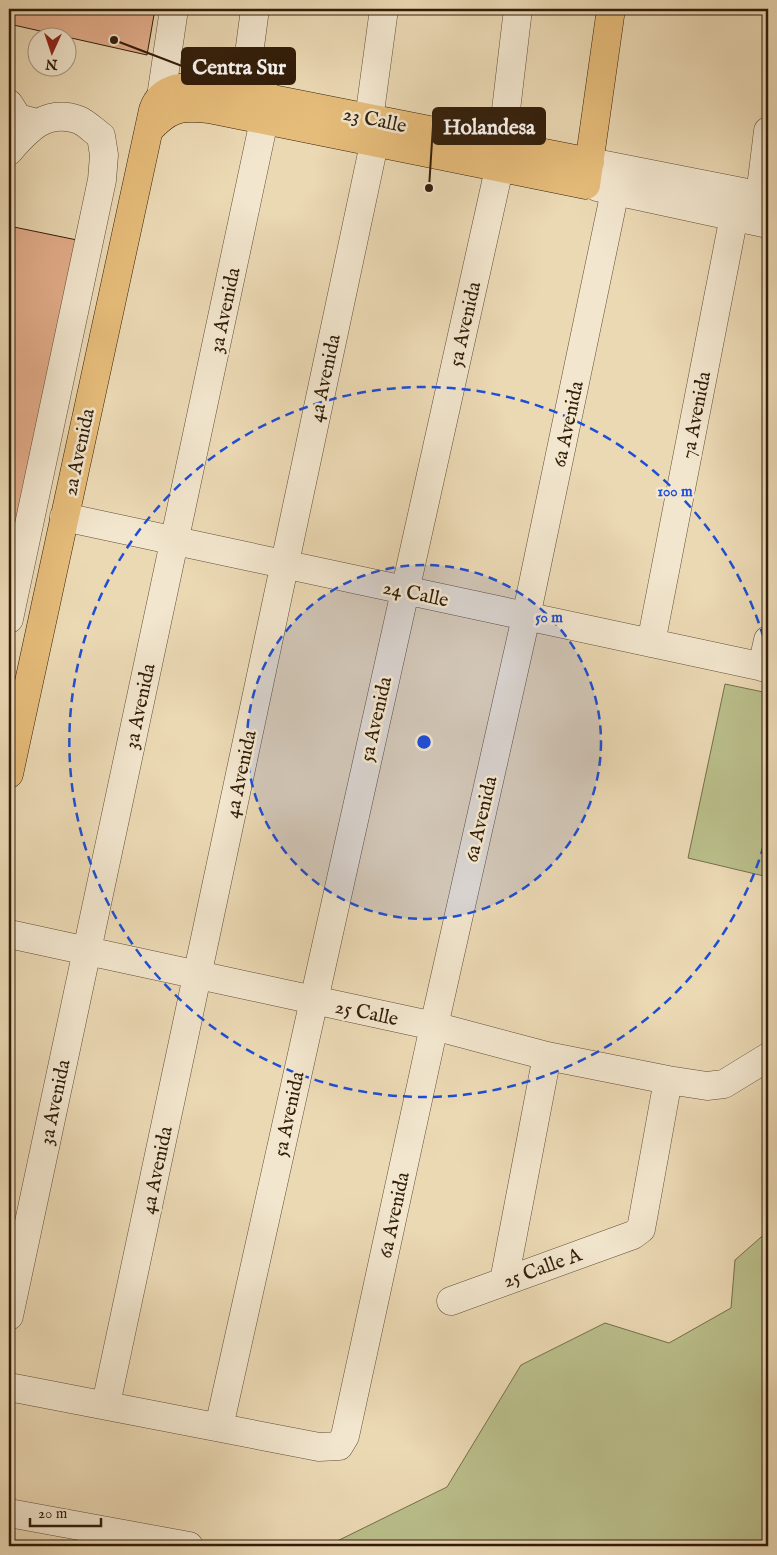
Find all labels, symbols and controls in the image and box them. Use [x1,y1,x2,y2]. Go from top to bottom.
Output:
north arrow [28,28,78,78]
callout: Centra Sur [182,48,295,84]
text: N [45,55,59,73]
text: Centra Sur [192,55,286,82]
street label: 23 Calle [341,102,409,139]
callout: Holandesa [433,108,545,144]
text: Holandesa [443,115,536,142]
street label: 3a Avenida [204,265,247,355]
street label: 5a Avenida [444,279,487,369]
street label: 4a Avenida [304,332,347,424]
street label: 7a Avenida [676,369,717,461]
street label: 6a Avenida [547,378,590,470]
street label: 2a Avenida [58,406,101,498]
text: 100 m [657,482,693,501]
street label: 24 Calle [381,575,451,614]
text: 50 m [535,608,563,627]
street label: 3a Avenida [119,661,162,751]
street label: 5a Avenida [355,674,398,764]
street label: 4a Avenida [220,728,263,820]
centre of rings [415,733,433,751]
street label: 6a Avenida [459,773,504,865]
street label: 25 Calle [333,995,401,1032]
street label: 3a Avenida [34,1057,77,1147]
street label: 5a Avenida [268,1069,311,1159]
street label: 4a Avenida [136,1124,179,1216]
street label: 6a Avenida [373,1169,416,1261]
street label: 25 Calle A [500,1243,586,1294]
scale bar [30,1495,101,1527]
text: 20 m [38,1504,68,1523]

